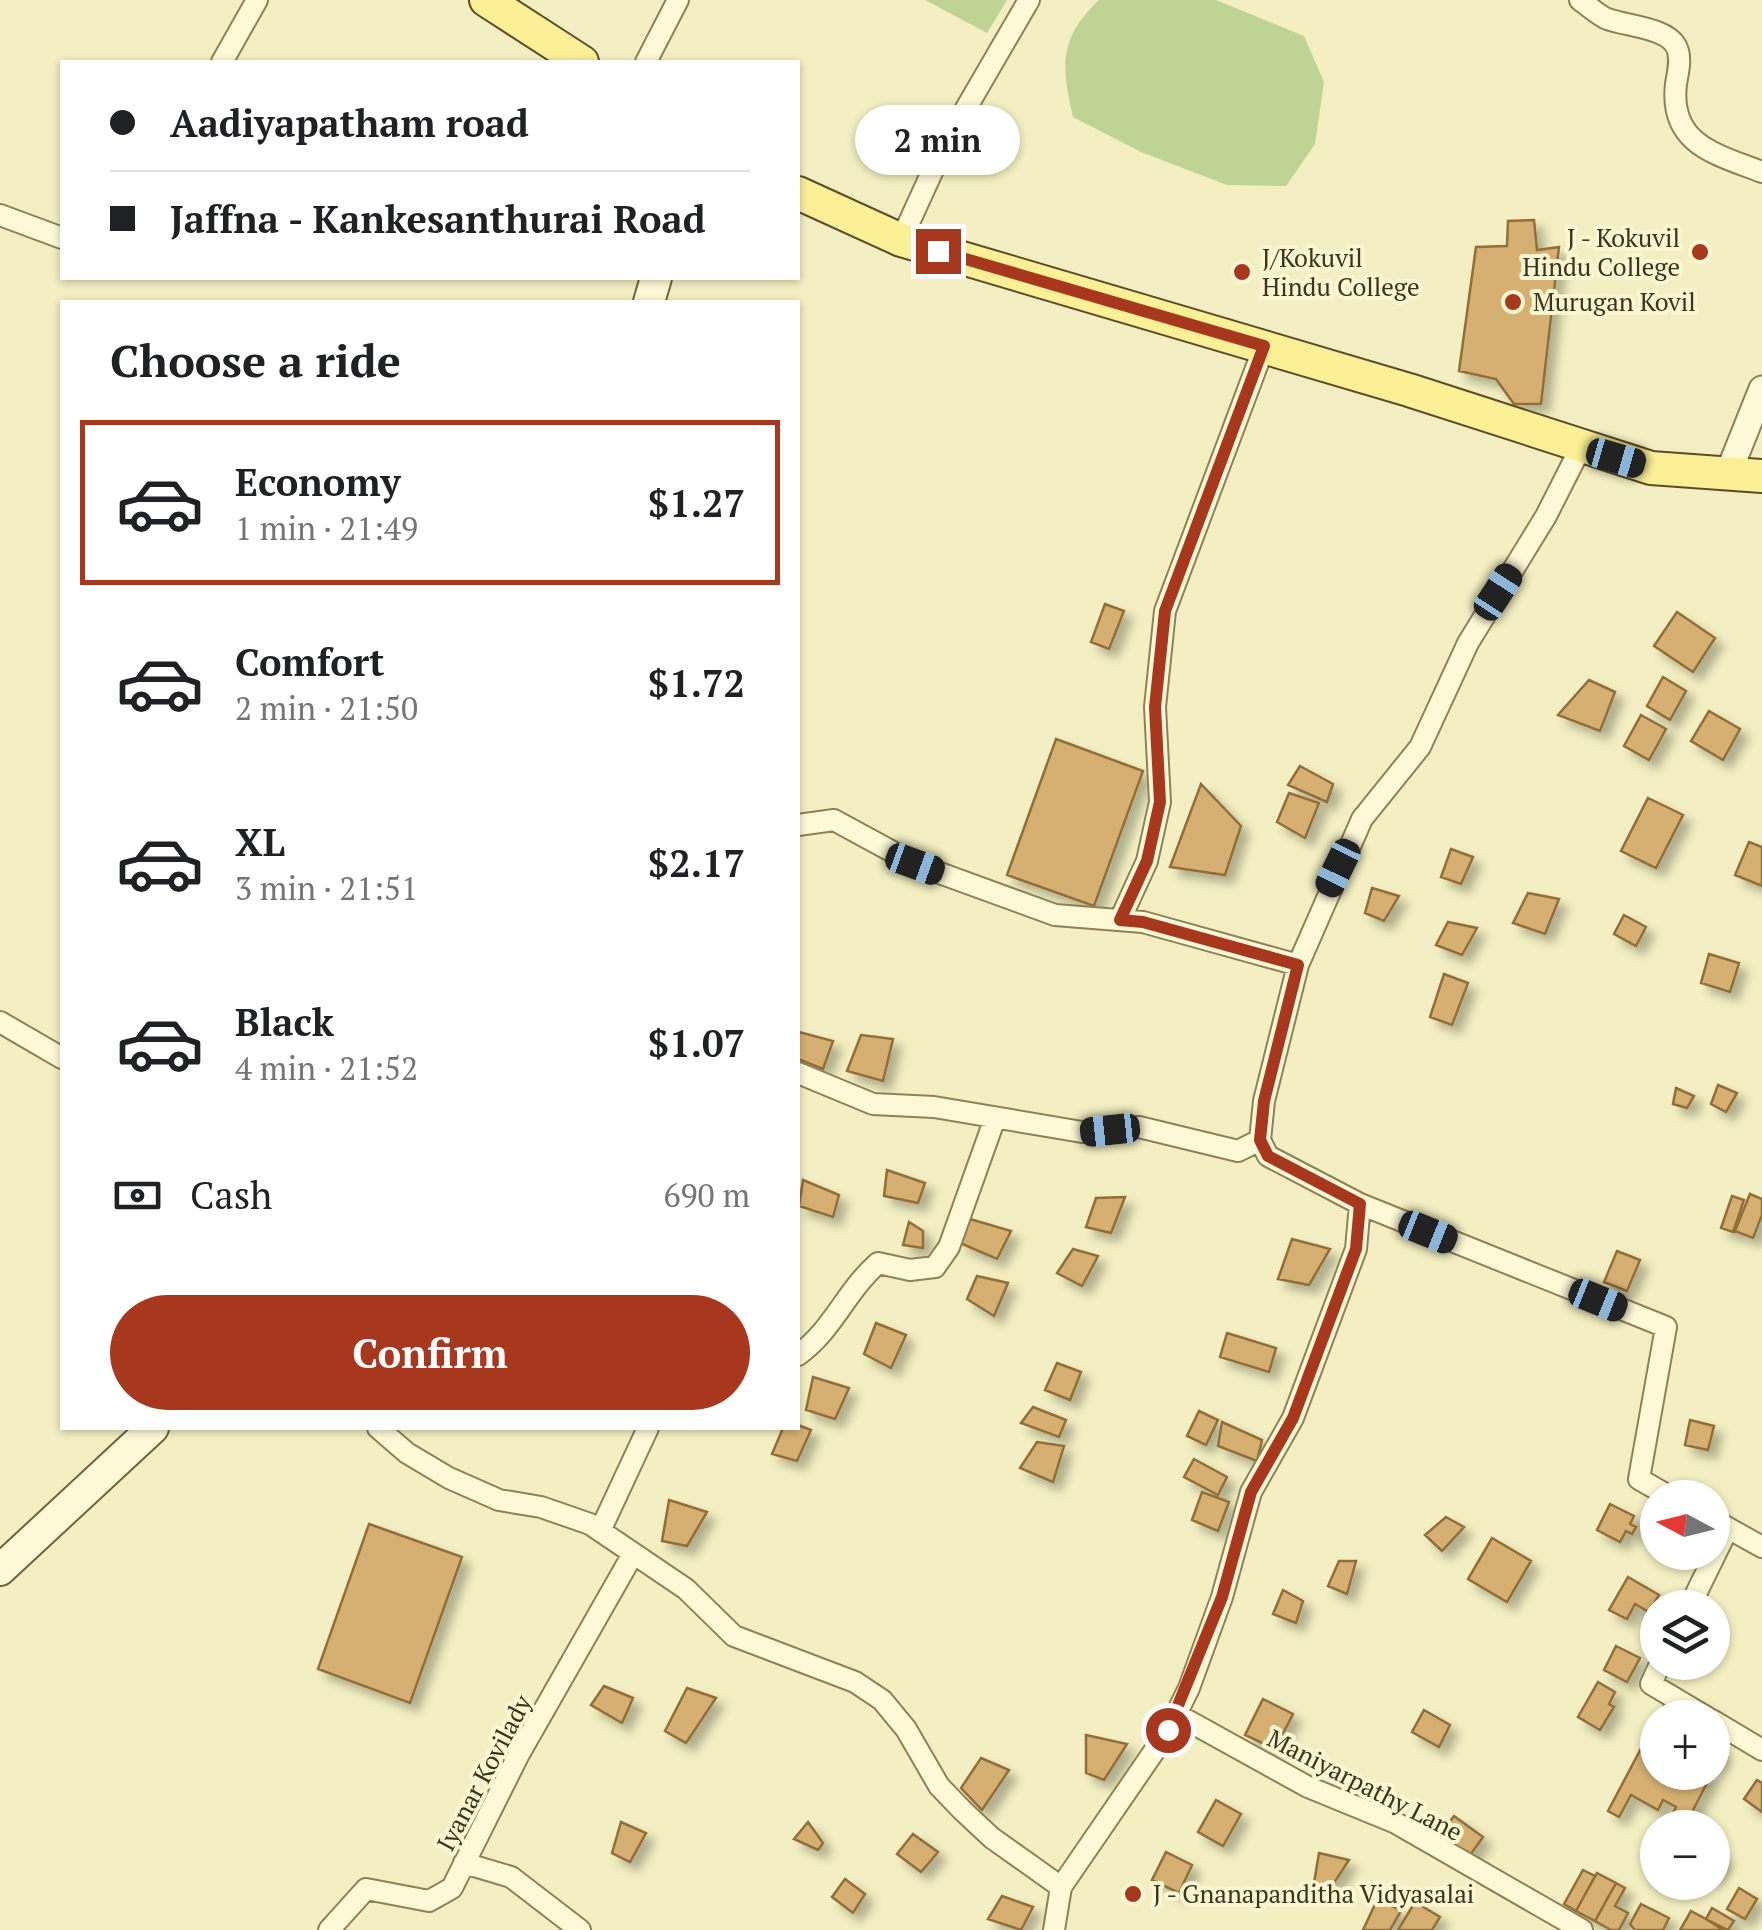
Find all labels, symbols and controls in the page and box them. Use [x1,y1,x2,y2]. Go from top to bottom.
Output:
text: Aadiyapatham road [170,98,529,148]
callout: 2 min [856,106,1020,176]
text: 2 min [894,119,981,161]
text: Jaffna - Kankesanthurai Road [170,194,705,244]
place label: J - Kokuvil Hindu College [1522,221,1680,283]
route end [916,229,961,274]
place label: J/Kokuvil Hindu College [1262,241,1420,303]
marker: J - Kokuvil Hindu College [1689,241,1711,263]
marker: J/Kokuvil Hindu College [1231,261,1253,283]
place label: Murugan Kovil [1533,285,1696,318]
marker: Murugan Kovil [1502,291,1524,313]
text: Choose a ride [110,330,401,390]
car [1583,435,1649,481]
text: Economy [235,457,401,507]
icon: car [115,458,205,548]
text: $1.27 [648,478,745,528]
text: 1 min · 21:49 [235,507,418,549]
car [1469,559,1527,625]
text: Comfort [235,637,384,687]
icon: car [115,638,205,728]
text: $1.72 [648,658,745,708]
text: 2 min · 21:50 [235,687,418,729]
text: XL [235,817,285,867]
icon: car [115,818,205,908]
car [1311,834,1365,902]
text: $2.17 [648,838,745,888]
car [882,840,948,888]
text: 3 min · 21:51 [235,867,418,909]
text: Black [235,997,334,1047]
icon: car [115,998,205,1088]
text: $1.07 [648,1018,745,1068]
text: 4 min · 21:52 [235,1047,418,1089]
car [1079,1112,1141,1148]
icon: cash [110,1168,165,1223]
text: Cash [190,1170,272,1220]
text: 690 m [663,1174,750,1216]
car [1395,1207,1461,1257]
car [1565,1275,1631,1325]
button: Confirm [110,1295,750,1410]
north arrow [1640,1480,1730,1570]
map controls [1640,1480,1730,1900]
button: layers [1640,1590,1730,1680]
street label: Iyanar Kovilady [429,1689,539,1857]
button: + [1640,1700,1730,1790]
route start [1146,1708,1191,1753]
street label: Maniyarpathy Lane [1262,1721,1468,1848]
button: − [1640,1810,1730,1900]
place label: J - Gnanapanditha Vidyasalai [1153,1877,1474,1910]
marker: J - Gnanapanditha Vidyasalai [1122,1883,1144,1905]

